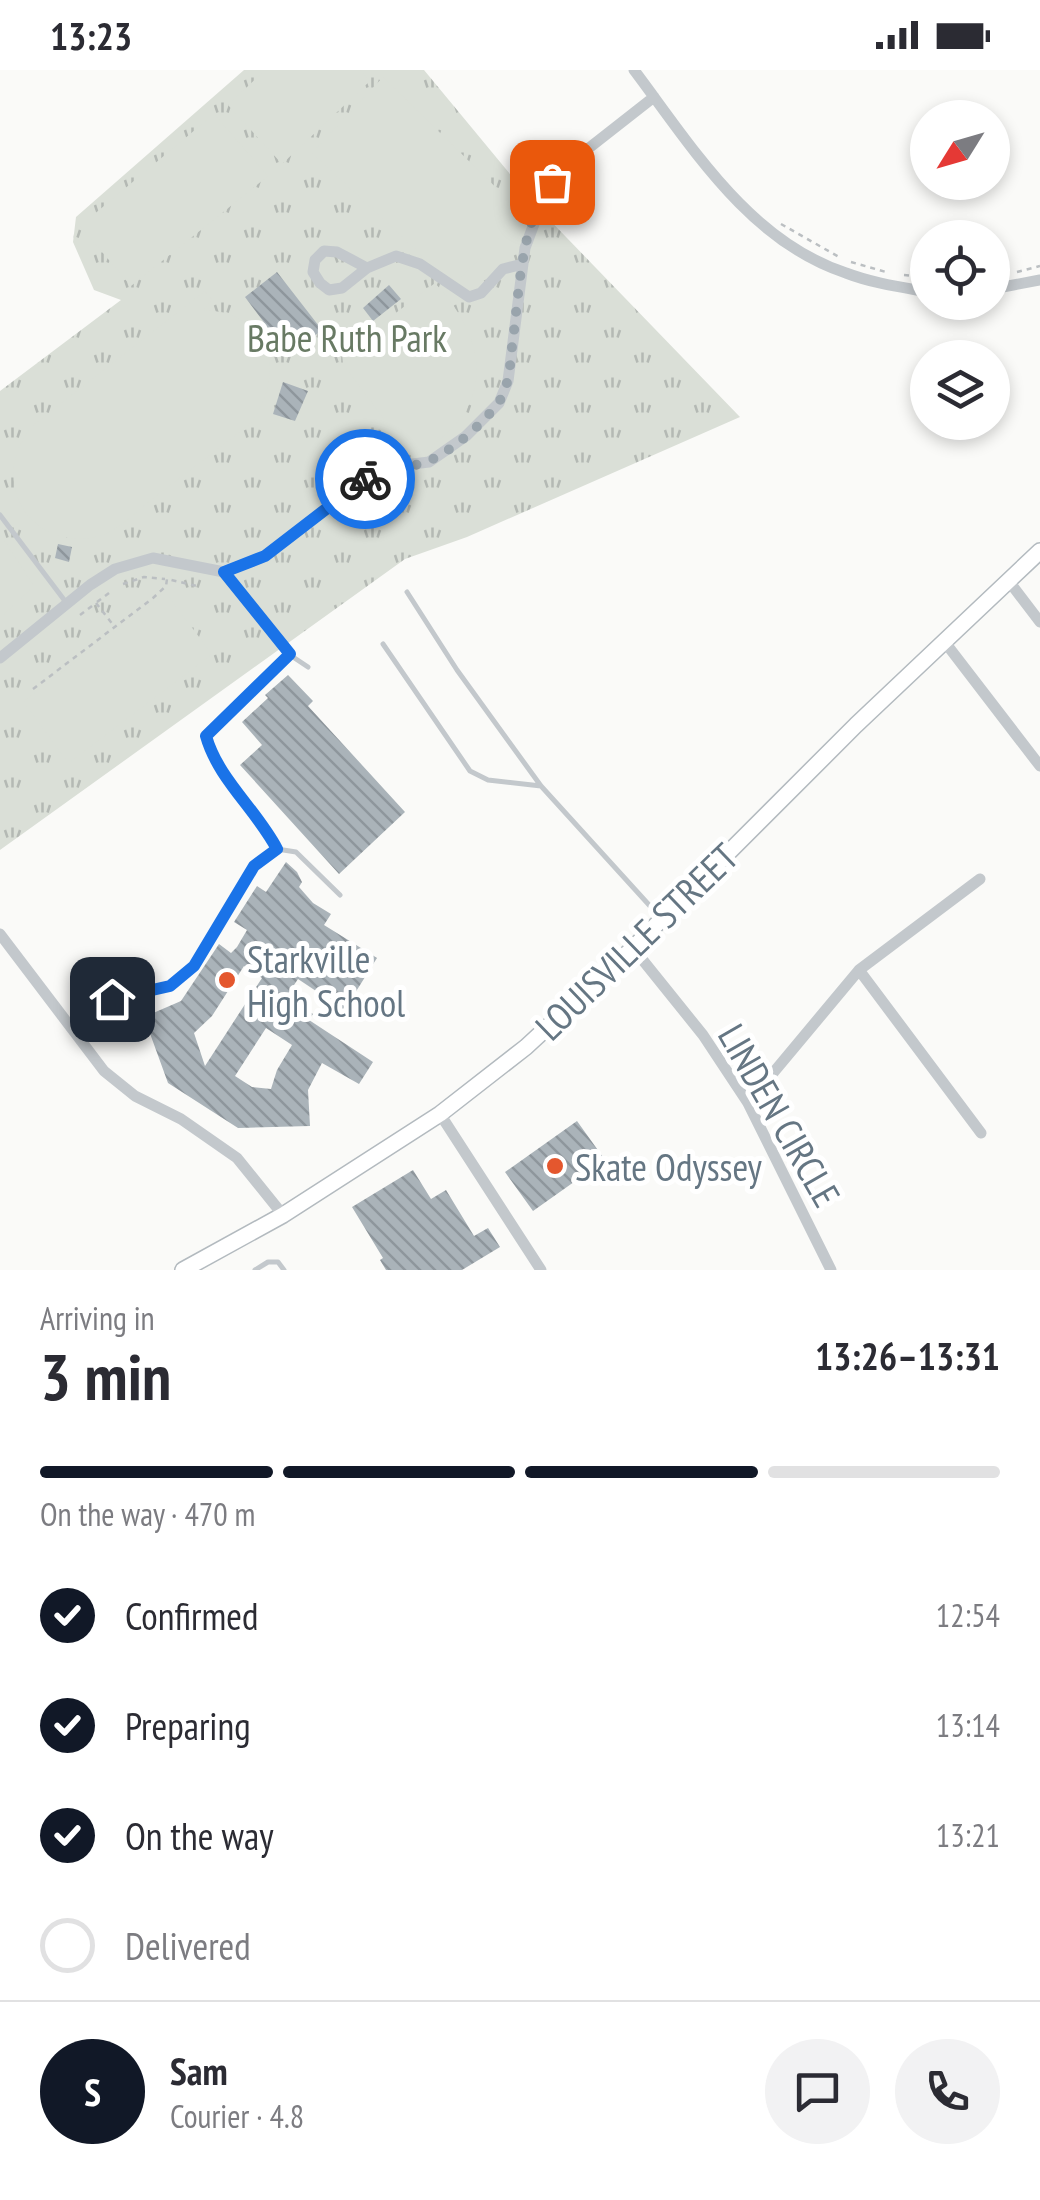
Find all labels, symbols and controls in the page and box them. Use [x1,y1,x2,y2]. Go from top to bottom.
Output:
text: 13:23 [50,11,132,60]
north arrow [910,100,1010,200]
map controls [910,100,1010,440]
pin [510,140,595,225]
icon: bag [525,155,580,210]
button: locate [910,220,1010,320]
park label: Babe Ruth Park [247,313,447,362]
button: layers [910,340,1010,440]
courier [315,429,415,529]
icon: bike [338,452,393,507]
street label: LOUISVILLE STREET [524,832,748,1050]
place label: Starkville High School [247,934,405,1027]
pin [70,957,155,1042]
marker: Starkville High School [216,969,238,991]
icon: home [85,972,140,1027]
street label: LINDEN CIRCLE [708,1015,852,1215]
place label: Skate Odyssey [575,1142,762,1191]
marker: Skate Odyssey [544,1155,566,1177]
text: Arriving in [40,1297,155,1339]
text: 13:26–13:31 [815,1331,1000,1380]
text: 3 min [40,1334,171,1418]
text: On the way · 470 m [40,1493,255,1535]
icon: check [40,1588,95,1643]
text: Confirmed [125,1591,258,1640]
text: 12:54 [936,1594,1000,1636]
icon: check [40,1698,95,1753]
text: Preparing [125,1701,251,1750]
text: 13:14 [936,1704,1000,1746]
icon: check [40,1808,95,1863]
text: On the way [125,1811,273,1860]
text: 13:21 [936,1814,1000,1856]
text: Delivered [125,1921,251,1970]
button: chat [765,2039,870,2144]
button: phone [895,2039,1000,2144]
text: Sam [170,2046,228,2095]
text: S [84,2067,101,2116]
text: Courier · 4.8 [170,2095,304,2137]

